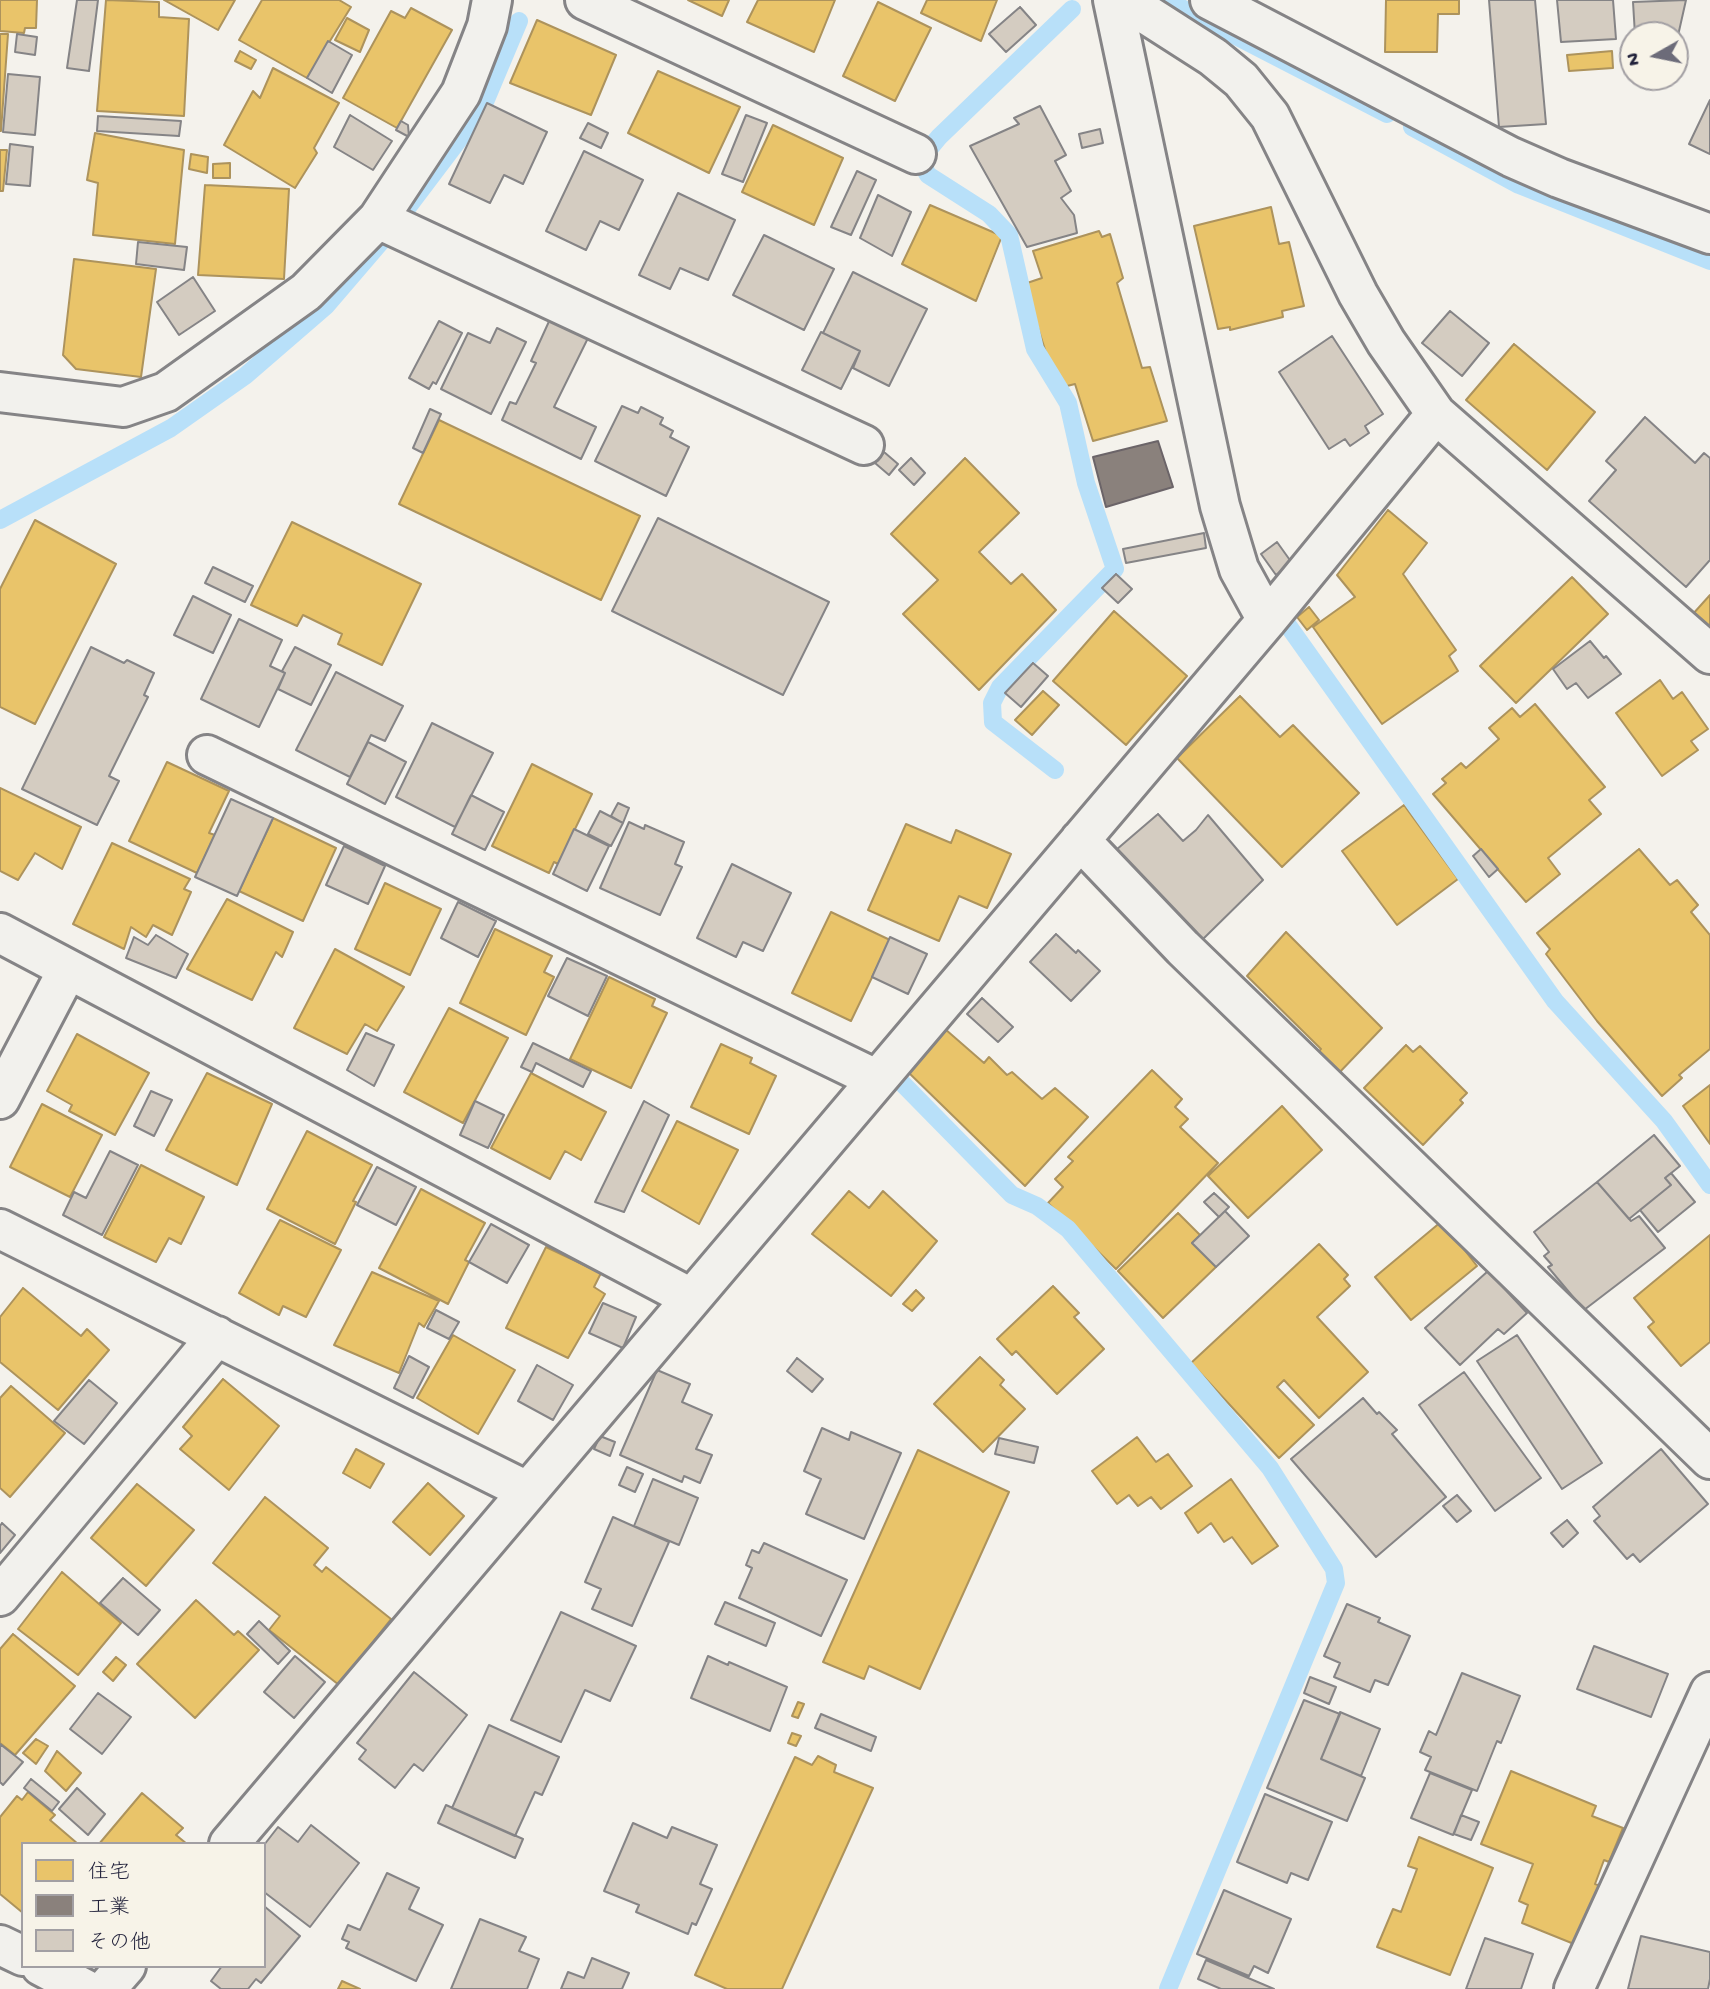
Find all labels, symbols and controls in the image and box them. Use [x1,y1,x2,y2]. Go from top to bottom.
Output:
north arrow [1619,21,1689,91]
text: N [1622,51,1647,67]
legend [21,1842,266,1968]
text: 住宅 [88,1862,130,1887]
text: 工業 [88,1897,130,1922]
text: その他 [88,1932,151,1957]

